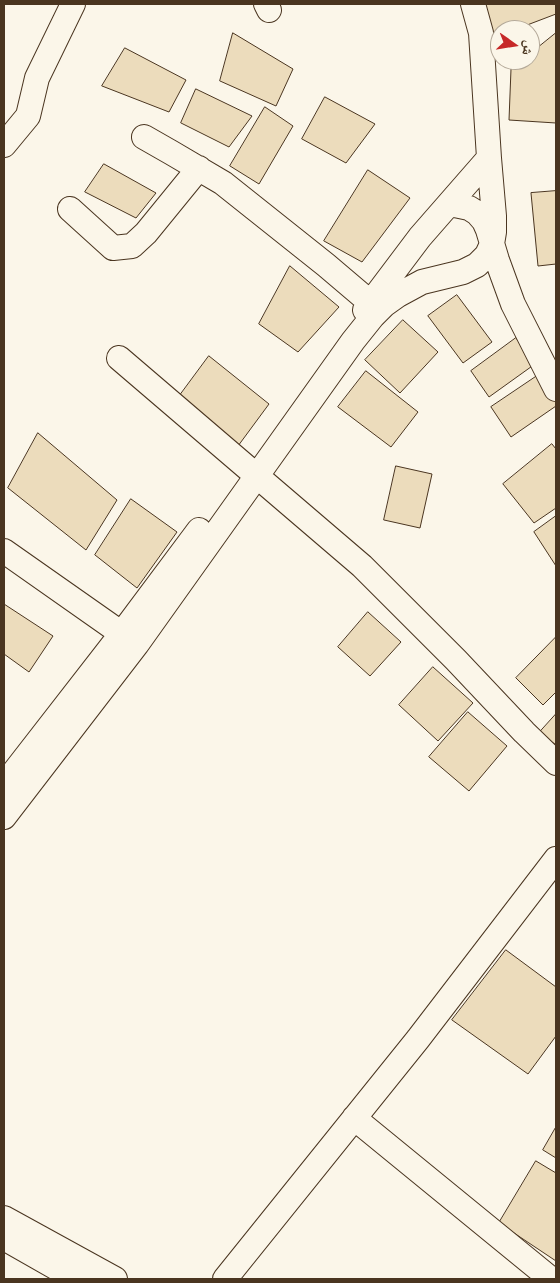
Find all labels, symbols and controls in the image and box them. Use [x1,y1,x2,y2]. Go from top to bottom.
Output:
north arrow [490,20,540,70]
text: ش [518,39,539,57]

